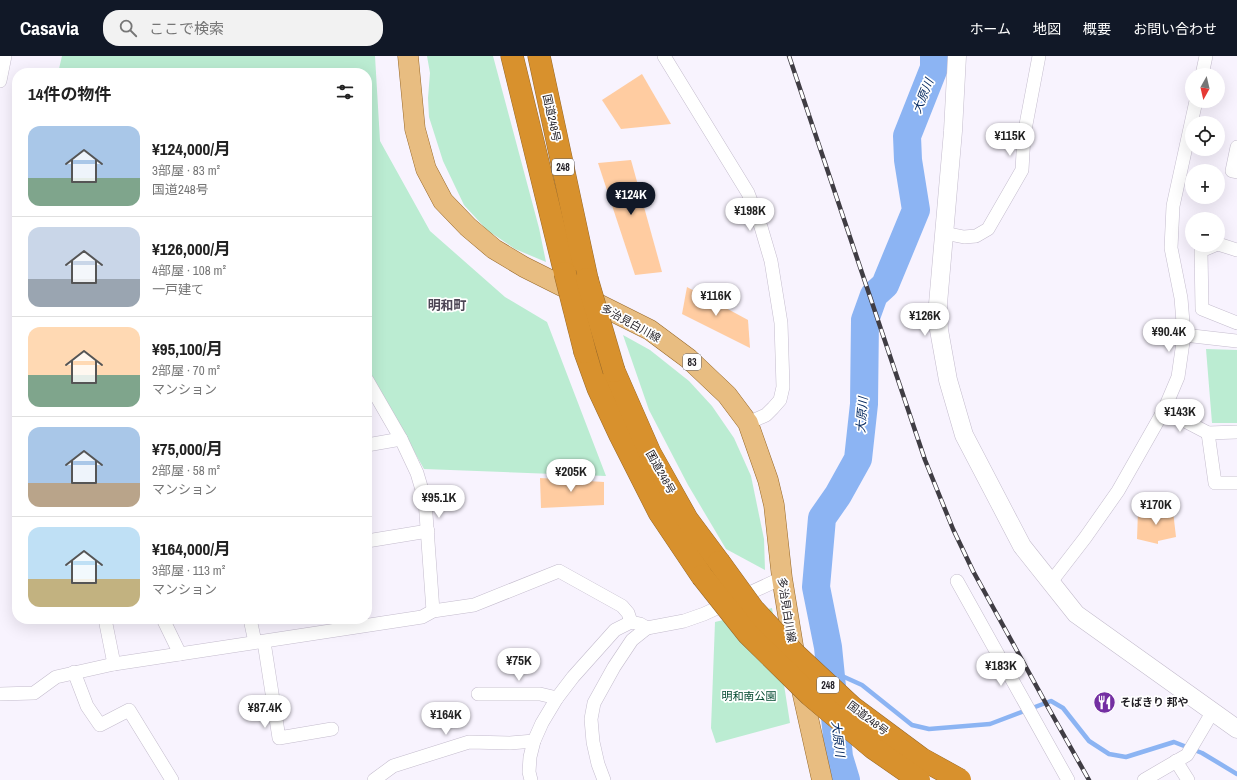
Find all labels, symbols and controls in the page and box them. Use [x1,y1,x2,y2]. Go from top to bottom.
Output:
search box [103,10,383,46]
text: Casavia [20,15,79,41]
icon: search [117,17,139,39]
text: ここで検索 [149,18,224,39]
text: ホーム [969,20,1011,38]
text: 地図 [1033,20,1061,38]
text: 概要 [1083,20,1111,38]
text: お問い合わせ [1133,20,1217,38]
north arrow [1185,68,1225,108]
map controls [1185,68,1225,252]
water label: 大原川 [909,74,938,116]
icon: filters [334,81,356,103]
text: 14件の物件 [28,82,112,105]
street label: 国道248号 [540,93,564,143]
button: locate [1185,116,1225,156]
pin: ¥115K [982,123,1038,157]
text: ¥115K [995,127,1025,144]
text: ¥124,000/月 [152,137,231,160]
icon: home [60,142,108,190]
road number: 248 [552,159,574,175]
text: 3部屋 · 83 m² [152,162,220,179]
button: + [1185,164,1225,204]
text: 国道248号 [152,181,209,198]
pin: ¥124K [603,182,659,216]
text: ¥124K [615,186,647,203]
pin: ¥198K [722,198,778,232]
text: ¥198K [734,202,766,219]
button: − [1185,212,1225,252]
text: ¥126,000/月 [152,237,231,260]
icon: home [60,243,108,291]
text: 4部屋 · 108 m² [152,262,226,279]
text: 一戸建て [152,281,204,298]
pin: ¥116K [688,283,744,317]
text: ¥116K [701,287,731,304]
district label: 明和町 [427,297,467,314]
street label: 多治見白川線 [599,301,663,345]
pin: ¥126K [897,303,953,337]
text: ¥126K [909,307,941,324]
pin: ¥90.4K [1136,319,1202,353]
text: ¥90.4K [1152,323,1186,340]
text: ¥95,100/月 [152,337,223,360]
icon: home [60,343,108,391]
road number: 83 [683,354,701,370]
text: 2部屋 · 70 m² [152,362,220,379]
text: マンション [152,381,217,398]
water label: 大原川 [853,394,871,434]
pin: ¥143K [1152,399,1208,433]
text: ¥143K [1164,403,1196,420]
text: ¥75,000/月 [152,437,223,460]
icon: home [60,443,108,491]
street label: 国道248号 [643,448,679,496]
pin: ¥205K [543,459,599,493]
text: 2部屋 · 58 m² [152,462,220,479]
text: ¥205K [555,463,587,480]
text: マンション [152,481,217,498]
pin: ¥95.1K [406,485,472,519]
text: ¥95.1K [422,489,456,506]
pin: ¥170K [1128,492,1184,526]
text: ¥170K [1140,496,1172,513]
text: ¥164,000/月 [152,537,231,560]
icon: home [60,543,108,591]
text: 3部屋 · 113 m² [152,562,225,579]
street label: 多治見白川線 [775,576,799,644]
text: マンション [152,581,217,598]
pin: ¥75K [495,648,543,682]
text: ¥75K [506,652,532,669]
pin: ¥183K [973,653,1029,687]
text: ¥183K [985,657,1017,674]
road number: 248 [817,677,839,693]
park label: 明和南公園 [722,689,777,703]
restaurant icon: そばきり 邦や [1091,689,1117,715]
pin: ¥87.4K [232,695,298,729]
place label: そばきり 邦や [1120,695,1189,709]
street label: 国道248号 [845,698,891,738]
text: ¥87.4K [248,699,282,716]
pin: ¥164K [418,702,474,736]
text: ¥164K [430,706,462,723]
water label: 大原川 [828,720,848,760]

